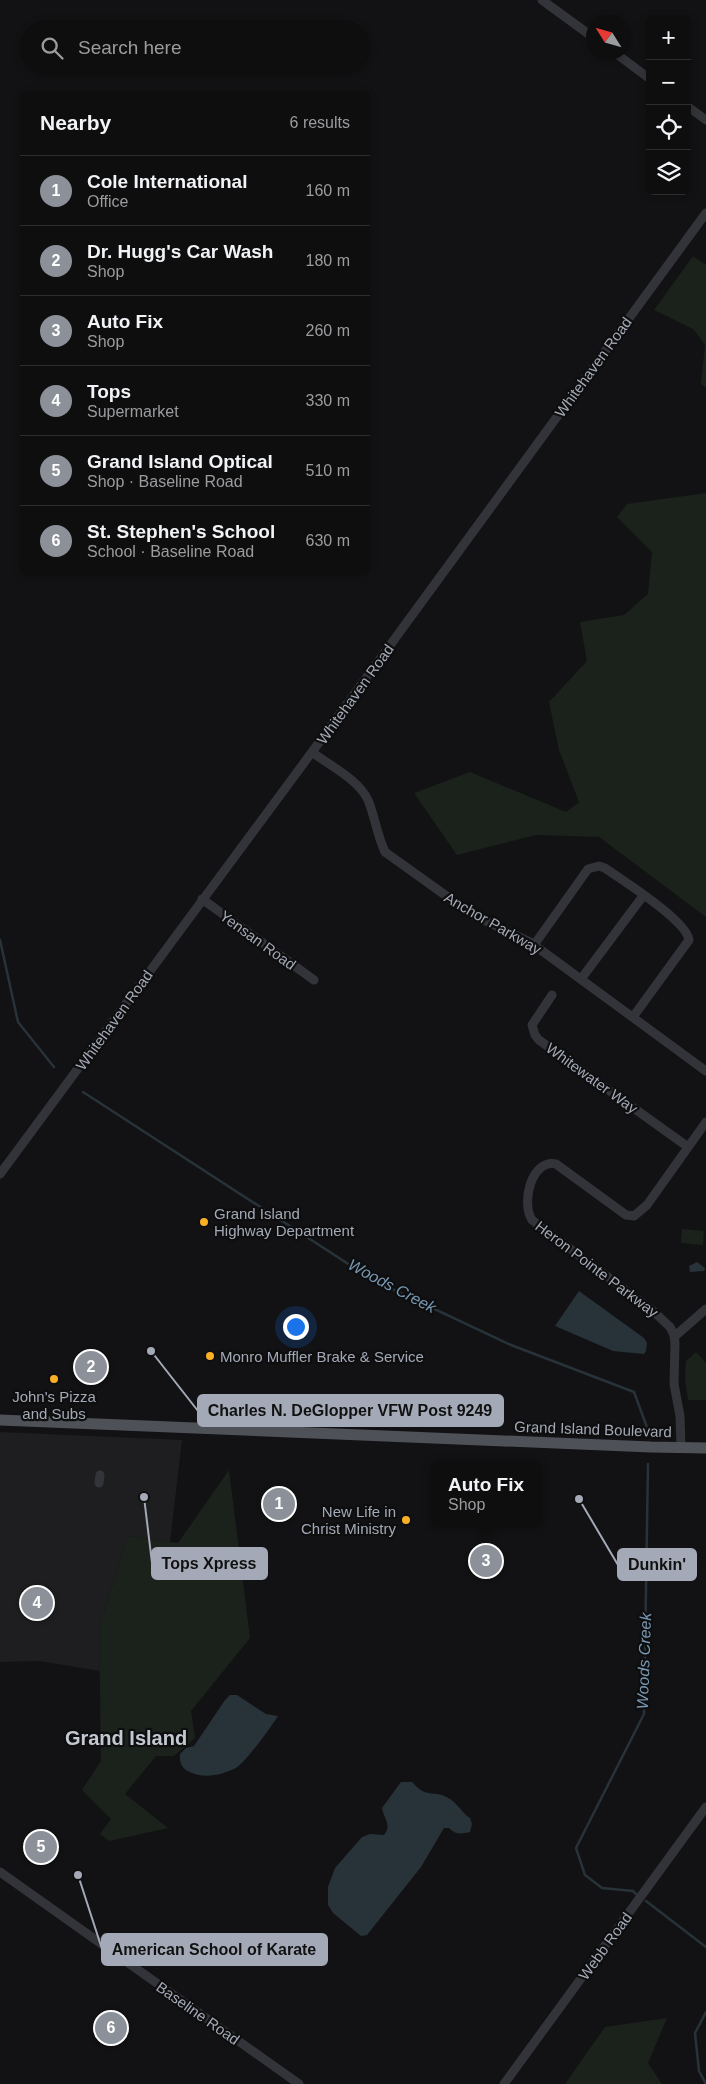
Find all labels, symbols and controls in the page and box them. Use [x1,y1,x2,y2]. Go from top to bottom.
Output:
north arrow [586,15,631,60]
map controls [646,15,691,195]
button: + [646,15,691,60]
search box [20,20,370,75]
icon: search [38,34,66,62]
text: Search here [78,37,182,58]
button: − [646,60,691,105]
button: locate [646,105,691,150]
text: Nearby [40,111,111,134]
text: 6 results [290,114,350,131]
button: layers [646,150,691,195]
text: Cole International [87,171,247,192]
text: 1 [52,182,60,199]
text: 160 m [306,182,350,199]
text: Office [87,193,129,210]
text: Dr. Hugg's Car Wash [87,241,273,262]
text: 2 [52,252,60,269]
text: 180 m [306,252,350,269]
text: Shop [87,263,124,280]
text: Auto Fix [87,311,163,332]
street label: Whitehaven Road [551,314,635,420]
text: 3 [52,322,60,339]
text: 260 m [306,322,350,339]
text: Shop [87,333,124,350]
text: Tops [87,381,131,402]
text: 4 [52,392,60,409]
text: 330 m [306,392,350,409]
text: Supermarket [87,403,179,420]
text: Grand Island Optical [87,451,273,472]
text: 5 [52,462,60,479]
text: 510 m [306,462,350,479]
text: Shop · Baseline Road [87,473,243,490]
text: St. Stephen's School [87,521,275,542]
text: 6 [52,532,60,549]
text: 630 m [306,532,350,549]
text: School · Baseline Road [87,543,254,560]
street label: Whitehaven Road [313,641,397,747]
street label: Anchor Parkway [441,888,545,958]
street label: Yensan Road [217,907,299,973]
street label: Whitehaven Road [72,967,156,1073]
street label: Whitewater Way [543,1039,641,1117]
place label: Grand Island Highway Department [214,1205,355,1239]
marker: Grand Island Highway Department [198,1216,210,1228]
street label: Heron Pointe Parkway [532,1217,662,1321]
water label: Woods Creek [345,1256,440,1317]
your location [283,1314,309,1340]
pin: 2 [75,1348,107,1386]
place label: Monro Muffler Brake & Service [220,1348,424,1365]
marker: Monro Muffler Brake & Service [204,1350,216,1362]
marker: John's Pizza and Subs [48,1373,60,1385]
place label: John's Pizza and Subs [12,1388,97,1422]
callout: Charles N. DeGlopper VFW Post 9249 [198,1395,503,1426]
text: Charles N. DeGlopper VFW Post 9249 [208,1402,492,1419]
street label: Grand Island Boulevard [514,1418,672,1440]
popup [431,1461,541,1526]
text: Auto Fix [448,1474,524,1495]
pin: 1 [263,1485,295,1523]
text: Shop [448,1496,485,1513]
place label: New Life in Christ Ministry [301,1503,396,1537]
marker: New Life in Christ Ministry [400,1514,412,1526]
pin: 3 [470,1542,502,1580]
callout: Tops Xpress [152,1548,267,1579]
callout: Dunkin' [618,1549,696,1580]
text: Tops Xpress [162,1555,257,1572]
text: Dunkin' [628,1556,686,1573]
pin: 4 [21,1584,53,1622]
water label: Woods Creek [634,1611,654,1710]
district label: Grand Island [65,1727,187,1749]
pin: 5 [25,1828,57,1866]
street label: Webb Road [575,1909,635,1983]
callout: American School of Karate [102,1934,327,1965]
text: American School of Karate [112,1941,316,1958]
street label: Baseline Road [153,1978,243,2048]
pin: 6 [95,2009,127,2047]

